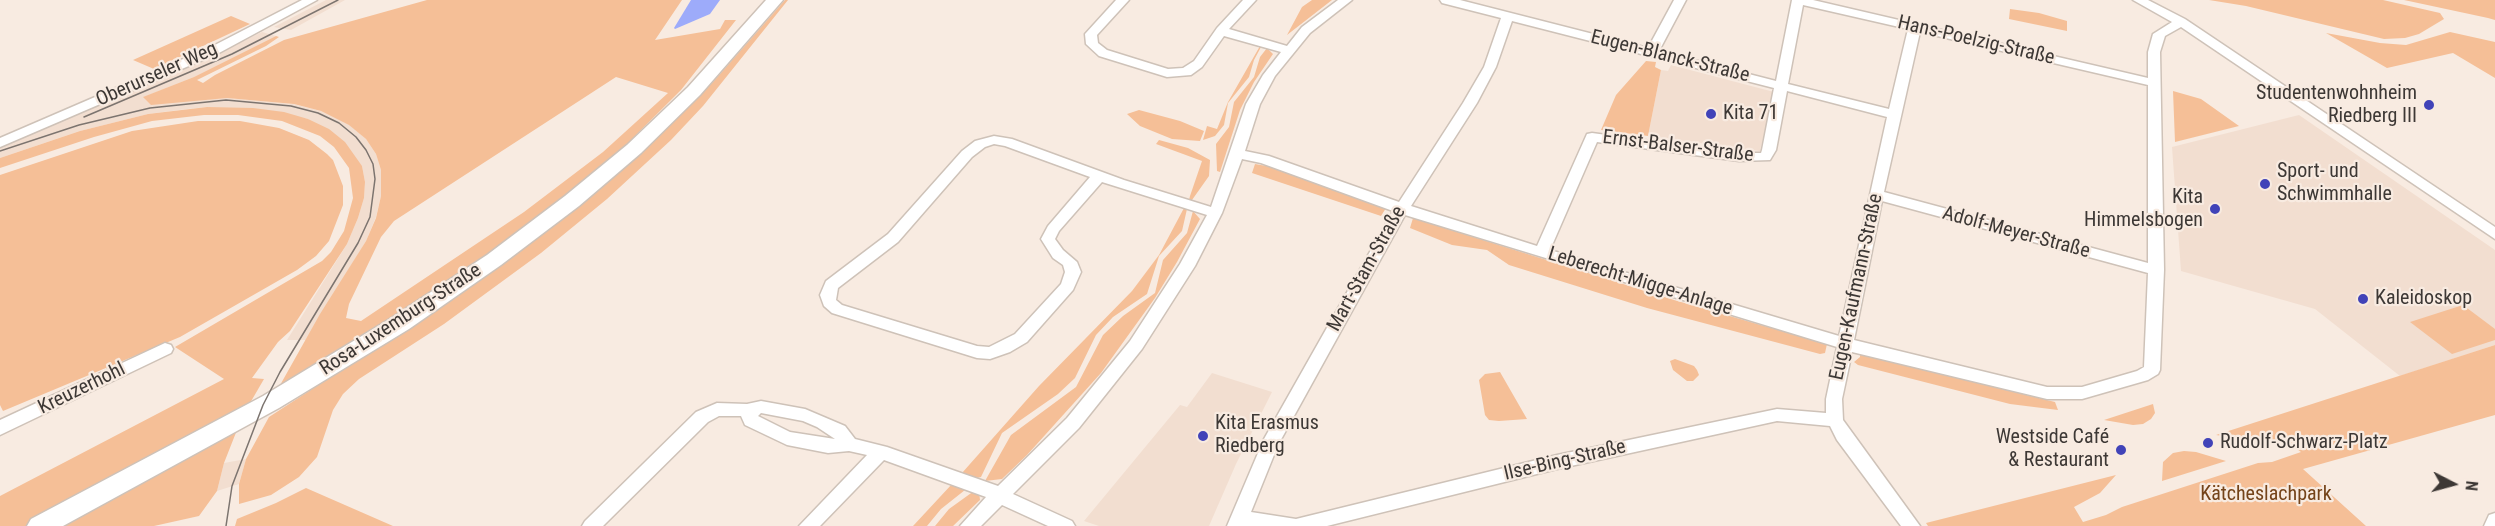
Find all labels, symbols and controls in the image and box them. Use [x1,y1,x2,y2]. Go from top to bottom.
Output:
street label: Hans-Poelzig-Straße [1895,11,2057,71]
street label: Eugen-Blanck-Straße [1588,26,1752,88]
street label: Oberurseler Weg [93,38,221,112]
place label: Studentenwohnheim Riedberg III [2256,82,2417,129]
marker: Studentenwohnheim Riedberg III [2422,98,2436,112]
place label: Kita 71 [1723,102,1778,126]
marker: Kita 71 [1704,107,1718,121]
street label: Ernst-Balser-Straße [1601,126,1755,168]
place label: Sport- und Schwimmhalle [2277,160,2392,207]
marker: Sport- und Schwimmhalle [2258,177,2272,191]
place label: Kita Himmelsbogen [2084,186,2203,233]
street label: Eugen-Kaufmann-Straße [1825,191,1889,383]
street label: Mart-Stam-Straße [1323,202,1411,336]
street label: Adolf-Meyer-Straße [1940,202,2092,264]
marker: Kita Himmelsbogen [2208,202,2222,216]
street label: Leberecht-Migge-Anlage [1545,243,1735,321]
street label: Rosa-Luxemburg-Straße [316,259,486,381]
place label: Kaleidoskop [2375,287,2472,311]
marker: Kaleidoskop [2356,292,2370,306]
street label: Kreuzerhohl [35,358,129,420]
place label: Kita Erasmus Riedberg [1215,412,1319,459]
place label: Westside Café & Restaurant [1996,426,2109,473]
marker: Kita Erasmus Riedberg [1196,429,1210,443]
place label: Rudolf-Schwarz-Platz [2220,431,2388,455]
street label: Ilse-Bing-Straße [1502,435,1628,487]
marker: Rudolf-Schwarz-Platz [2201,436,2215,450]
marker: Westside Café & Restaurant [2114,443,2128,457]
north arrow [2423,454,2483,514]
text: N [2461,480,2481,492]
park label: Kätcheslachpark [2200,483,2332,507]

